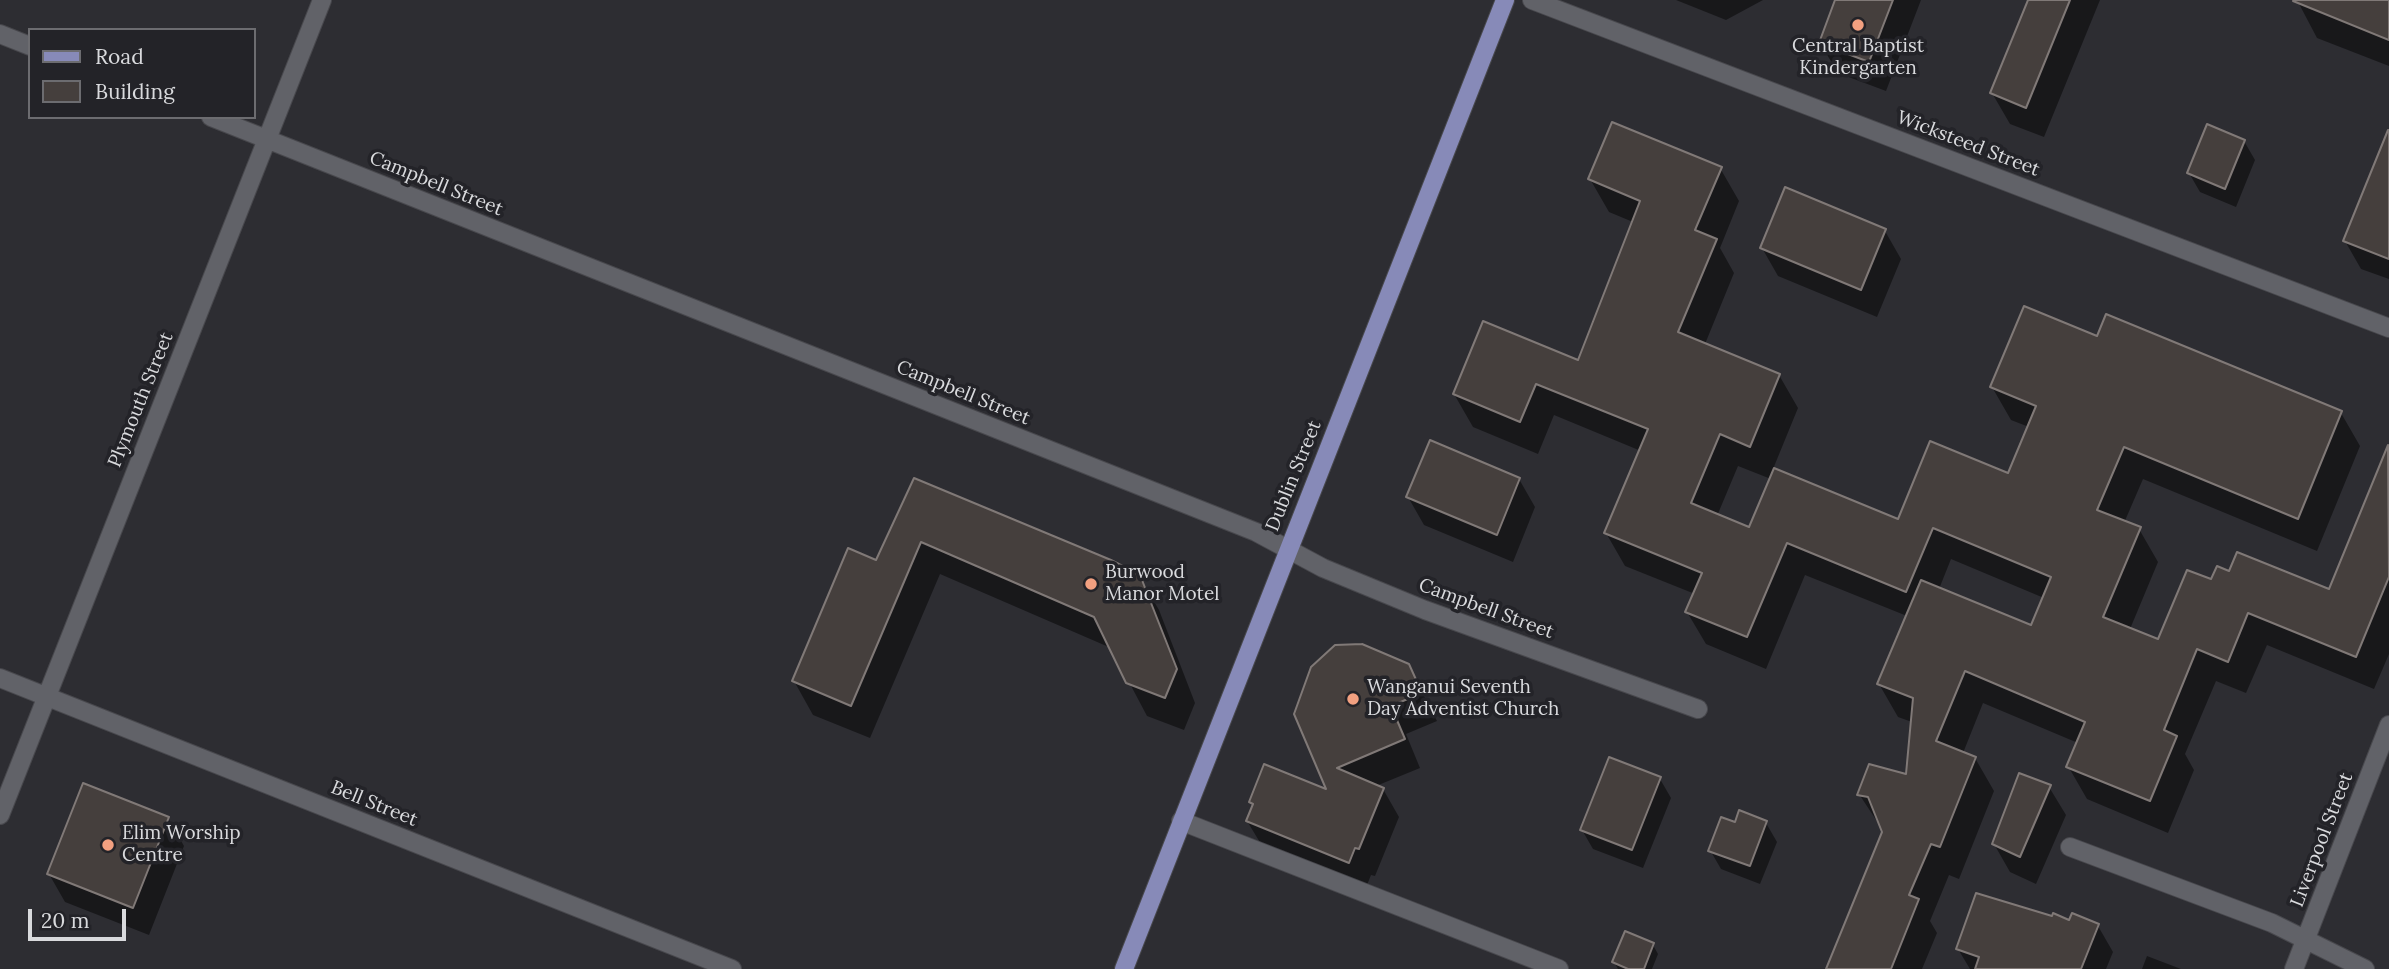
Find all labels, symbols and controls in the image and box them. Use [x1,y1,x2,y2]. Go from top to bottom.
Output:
marker: Central Baptist Kindergarten [1850,17,1866,33]
legend [28,28,256,119]
place label: Central Baptist Kindergarten [1792,36,1924,80]
text: Road [95,43,144,70]
text: Building [95,78,175,105]
street label: Wicksteed Street [1893,106,2043,182]
street label: Campbell Street [366,147,506,221]
street label: Plymouth Street [104,329,178,471]
street label: Campbell Street [893,356,1033,430]
street label: Dublin Street [1261,417,1327,535]
place label: Burwood Manor Motel [1105,562,1219,606]
street label: Campbell Street [1415,574,1557,644]
marker: Burwood Manor Motel [1083,576,1099,592]
place label: Wanganui Seventh Day Adventist Church [1367,677,1559,721]
marker: Wanganui Seventh Day Adventist Church [1345,691,1361,707]
street label: Liverpool Street [2286,770,2358,910]
street label: Bell Street [327,776,421,832]
place label: Elim Worship Centre [122,823,241,867]
marker: Elim Worship Centre [100,837,116,853]
scale bar [32,895,130,939]
text: 20 m [41,907,90,934]

